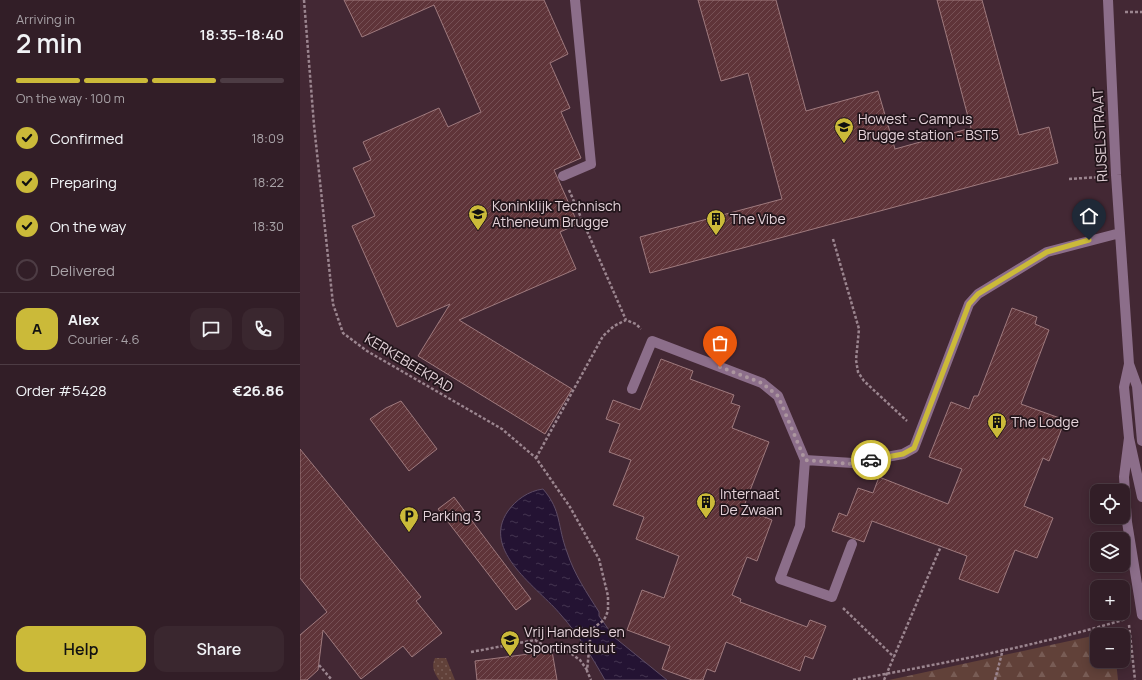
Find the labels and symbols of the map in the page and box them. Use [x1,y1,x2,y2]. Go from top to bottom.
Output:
street label: RIJSELSTRAAT [1088,87,1111,182]
place label: Howest - Campus Brugge station - BST5 [858,109,999,144]
school or university icon: Howest - Campus Brugge station - BST5 [833,116,855,144]
place label: Koninklijk Technisch Atheneum Brugge [492,196,621,231]
pin [1072,199,1106,240]
school or university icon: Koninklijk Technisch Atheneum Brugge [467,203,489,231]
building icon: The Vibe [705,208,727,236]
place label: The Vibe [730,209,786,228]
pin [703,326,737,367]
street label: KERKEBEEKPAD [361,329,457,397]
building icon: The Lodge [986,411,1008,439]
place label: The Lodge [1011,412,1079,431]
courier [851,440,891,480]
place label: Internaat De Zwaan [720,484,782,519]
building icon: Internaat De Zwaan [695,491,717,519]
parking icon: Parking 3 [398,505,420,533]
place label: Parking 3 [423,506,481,525]
place label: Vrij Handels- en Sportinstituut [524,622,625,657]
school or university icon: Vrij Handels- en Sportinstituut [499,629,521,657]

